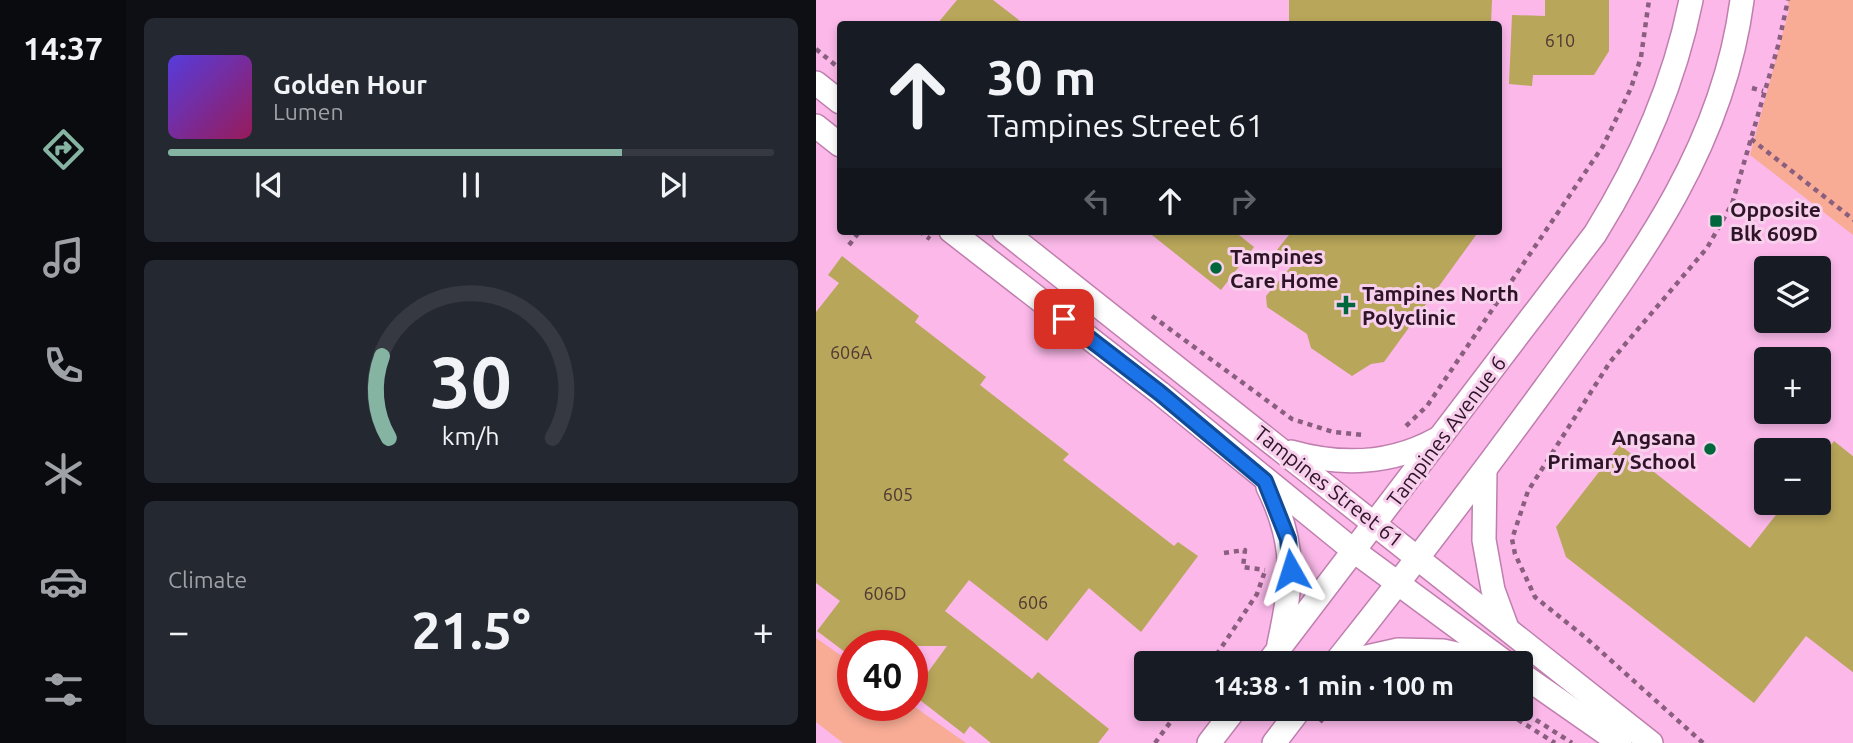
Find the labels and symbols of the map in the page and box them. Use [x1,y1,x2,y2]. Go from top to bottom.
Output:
house number: 610 [1545,30,1575,50]
place label: Opposite Blk 609D [1730,197,1821,245]
marker: Opposite Blk 609D [1708,213,1724,229]
place label: Tampines Care Home [1230,244,1339,292]
marker: Tampines Care Home [1208,260,1224,276]
place label: Tampines North Polyclinic [1362,281,1519,329]
pin [1034,289,1094,349]
marker: Tampines North Polyclinic [1336,295,1356,315]
house number: 606A [830,342,872,362]
street label: Tampines Avenue 6 [1382,351,1510,511]
street label: Tampines Street 61 [1250,421,1408,551]
place label: Angsana Primary School [1547,425,1696,473]
marker: Angsana Primary School [1702,441,1718,457]
house number: 605 [883,484,913,504]
position arrow [1254,533,1328,607]
house number: 606D [863,583,907,603]
house number: 606 [1018,592,1048,612]
speed limit sign: 40 [837,630,928,721]

